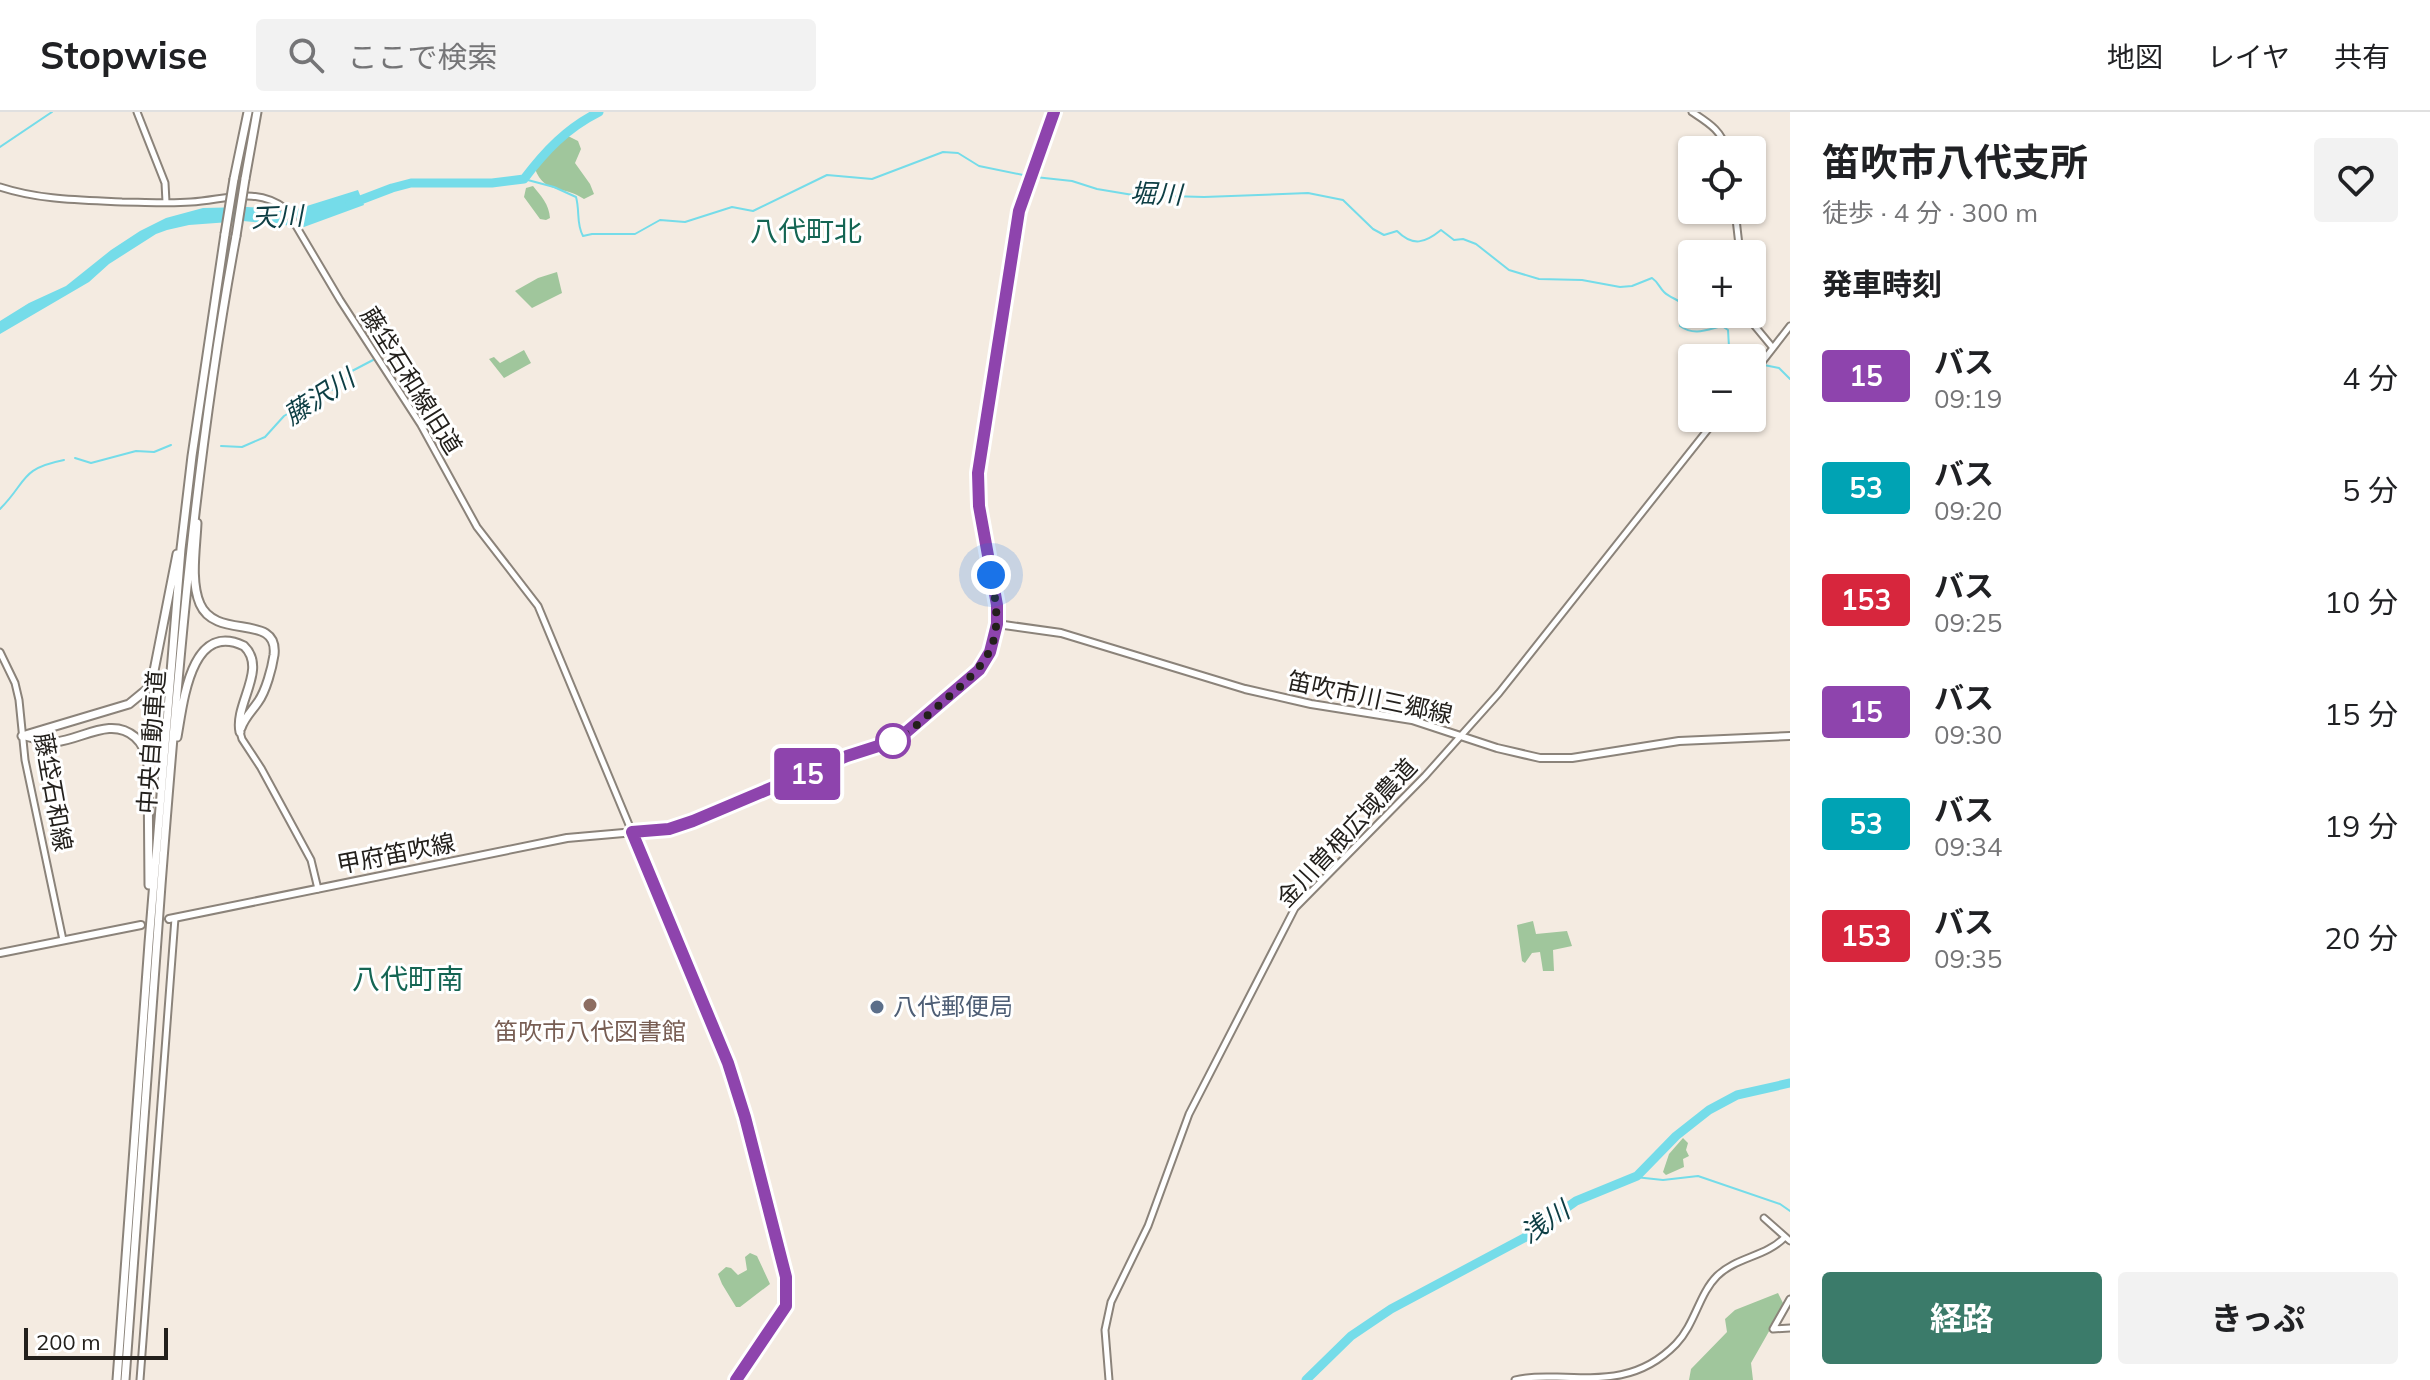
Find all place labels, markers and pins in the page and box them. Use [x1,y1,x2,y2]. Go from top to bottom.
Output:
unlabelled marker [876,724,910,758]
place label: 八代郵便局 [893,991,1013,1021]
marker: 笛吹市八代図書館 [581,996,599,1014]
marker: 八代郵便局 [868,998,886,1016]
place label: 笛吹市八代図書館 [494,1016,686,1046]

